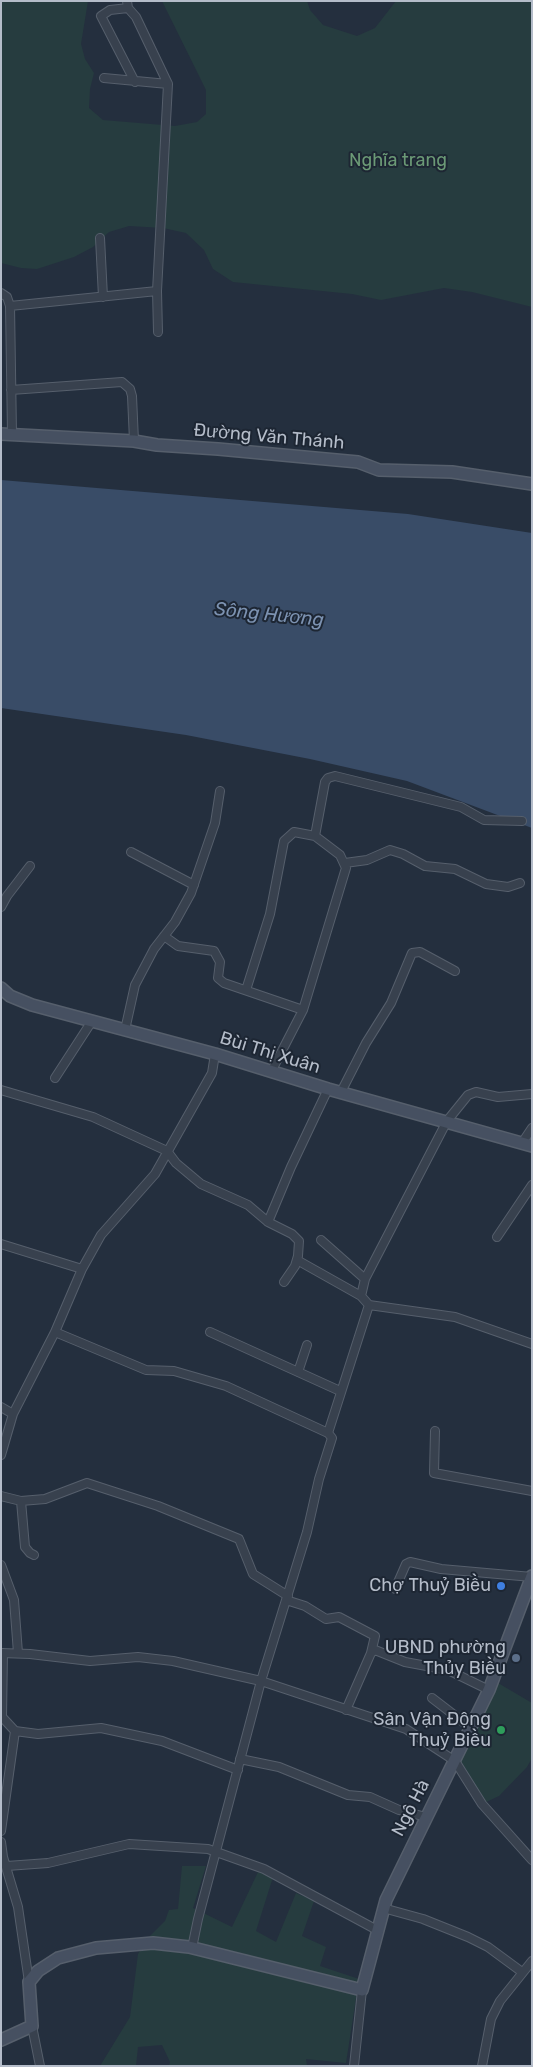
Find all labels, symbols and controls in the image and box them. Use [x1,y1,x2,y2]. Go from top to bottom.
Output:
park label: Nghĩa trang [349,150,447,172]
street label: Đường Văn Thánh [193,420,345,454]
water label: Sông Hương [213,598,325,632]
street label: Bùi Thị Xuân [217,1028,323,1078]
place label: Chợ Thuỷ Biều [369,1575,491,1597]
marker: Chợ Thuỷ Biều [495,1580,507,1592]
place label: UBND phường Thủy Biều [385,1637,506,1680]
marker: UBND phường Thủy Biều [510,1652,522,1664]
place label: Sân Vận Động Thuỷ Biều [373,1709,491,1752]
marker: Sân Vận Động Thuỷ Biều [495,1724,507,1736]
street label: Ngô Hà [388,1776,434,1840]

